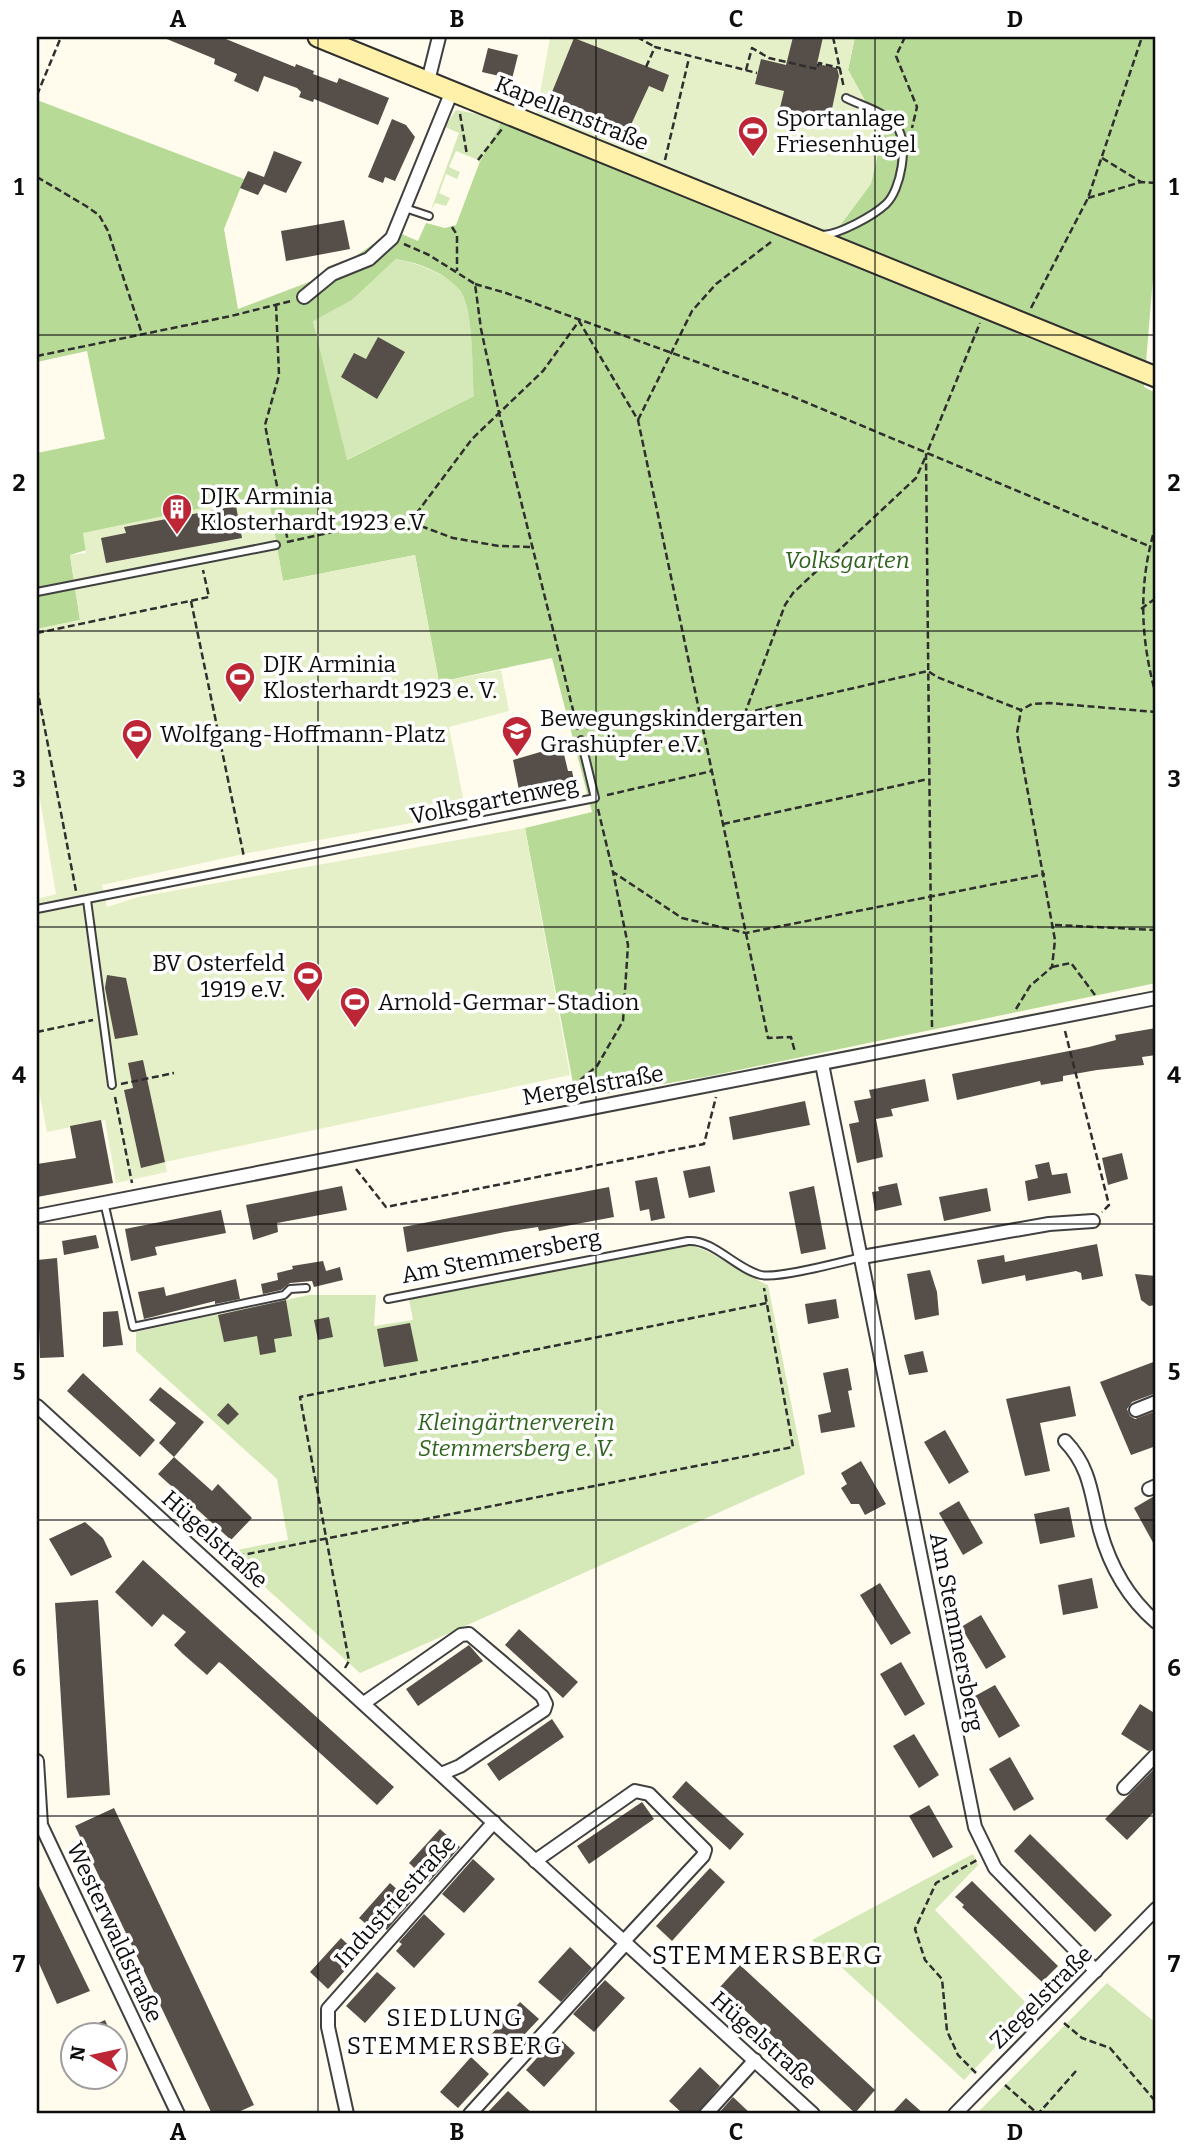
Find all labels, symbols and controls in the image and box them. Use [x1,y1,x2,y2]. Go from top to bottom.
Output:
text: A [170,5,187,33]
text: B [450,5,464,33]
text: C [729,5,743,33]
text: D [1007,5,1023,33]
street label: Kapellenstraße [491,69,653,157]
place label: Sportanlage Friesenhügel [776,104,917,158]
sports icon: Sportanlage Friesenhügel [736,114,770,158]
text: 1 [14,173,24,201]
text: 1 [1169,173,1179,201]
text: 2 [13,469,26,497]
text: 2 [1168,469,1181,497]
place label: DJK Arminia Klosterhardt 1923 e.V [200,482,425,536]
building icon: DJK Arminia Klosterhardt 1923 e.V [160,492,194,536]
park label: Volksgarten [784,546,910,574]
place label: DJK Arminia Klosterhardt 1923 e. V. [263,650,497,704]
sports icon: DJK Arminia Klosterhardt 1923 e. V. [223,660,257,704]
place label: Bewegungskindergarten Grashüpfer e.V. [540,704,803,758]
school or university icon: Bewegungskindergarten Grashüpfer e.V. [500,714,534,758]
sports icon: Wolfgang-Hoffmann-Platz [120,717,154,761]
place label: Wolfgang-Hoffmann-Platz [160,720,446,748]
text: 3 [12,765,26,793]
text: 3 [1167,765,1181,793]
street label: Volksgartenweg [408,770,581,830]
place label: BV Osterfeld 1919 e.V. [152,949,285,1003]
sports icon: BV Osterfeld 1919 e.V. [291,959,325,1003]
sports icon: Arnold-Germar-Stadion [338,985,372,1029]
place label: Arnold-Germar-Stadion [378,988,640,1016]
street label: Mergelstraße [520,1059,666,1111]
text: 4 [12,1061,26,1089]
text: 4 [1167,1061,1181,1089]
street label: Am Stemmersberg [399,1223,603,1289]
text: 5 [13,1358,25,1386]
text: 5 [1168,1358,1180,1386]
park label: Kleingärtnerverein Stemmersberg e. V. [417,1408,615,1462]
street label: Hügelstraße [156,1484,274,1594]
street label: Am Stemmersberg [924,1530,990,1734]
text: 6 [12,1654,26,1682]
text: 6 [1167,1654,1181,1682]
street label: Industriestraße [328,1829,462,1973]
street label: Westerwaldstraße [61,1837,169,2027]
district label: STEMMERSBERG [652,1940,884,1971]
street label: Ziegelstraße [984,1940,1098,2054]
text: 7 [13,1950,26,1978]
text: 7 [1168,1950,1181,1978]
street label: Hügelstraße [705,1985,823,2095]
district label: SIEDLUNG STEMMERSBERG [347,2004,563,2060]
north arrow [60,2022,130,2092]
text: N [65,2044,90,2062]
text: A [170,2118,187,2146]
text: B [450,2118,464,2146]
text: C [729,2118,743,2146]
text: D [1007,2118,1023,2146]

